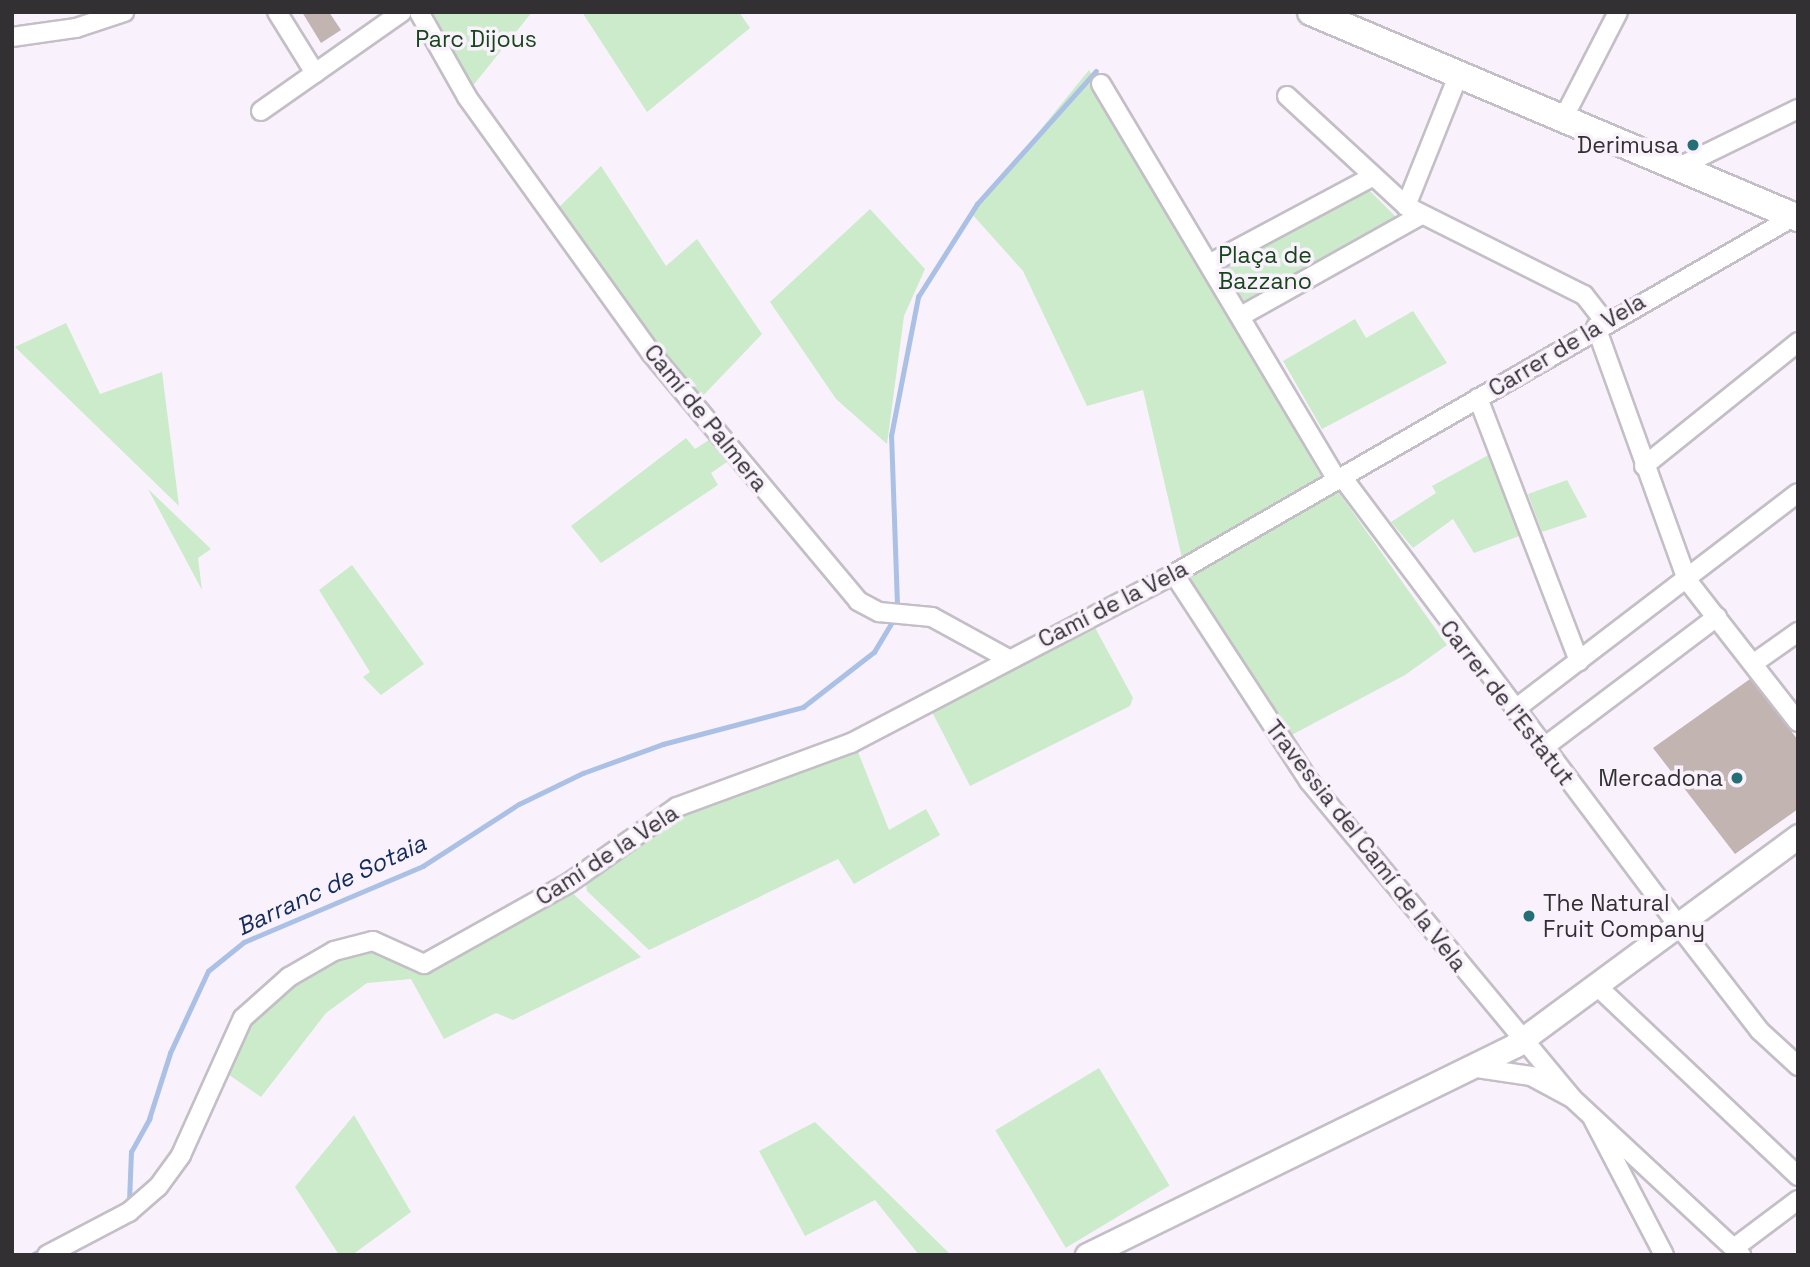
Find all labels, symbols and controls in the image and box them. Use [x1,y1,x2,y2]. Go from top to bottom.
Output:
park label: Parc Dijous [415,25,537,53]
place label: Derimusa [1577,131,1679,159]
marker: Derimusa [1685,137,1701,153]
park label: Plaça de Bazzano [1218,241,1312,295]
street label: Carrer de la Vela [1484,287,1650,403]
street label: Camí de Palmera [638,339,774,497]
street label: Camí de la Vela [1034,554,1192,654]
street label: Carrer de l'Estatut [1434,615,1580,791]
street label: Travessia del Camí de la Vela [1259,715,1473,977]
place label: Mercadona [1598,764,1723,792]
marker: Mercadona [1729,770,1745,786]
street label: Camí de la Vela [531,799,683,911]
water label: Barranc de Sotaia [232,828,430,942]
place label: The Natural Fruit Company [1543,889,1705,943]
marker: The Natural Fruit Company [1521,908,1537,924]

